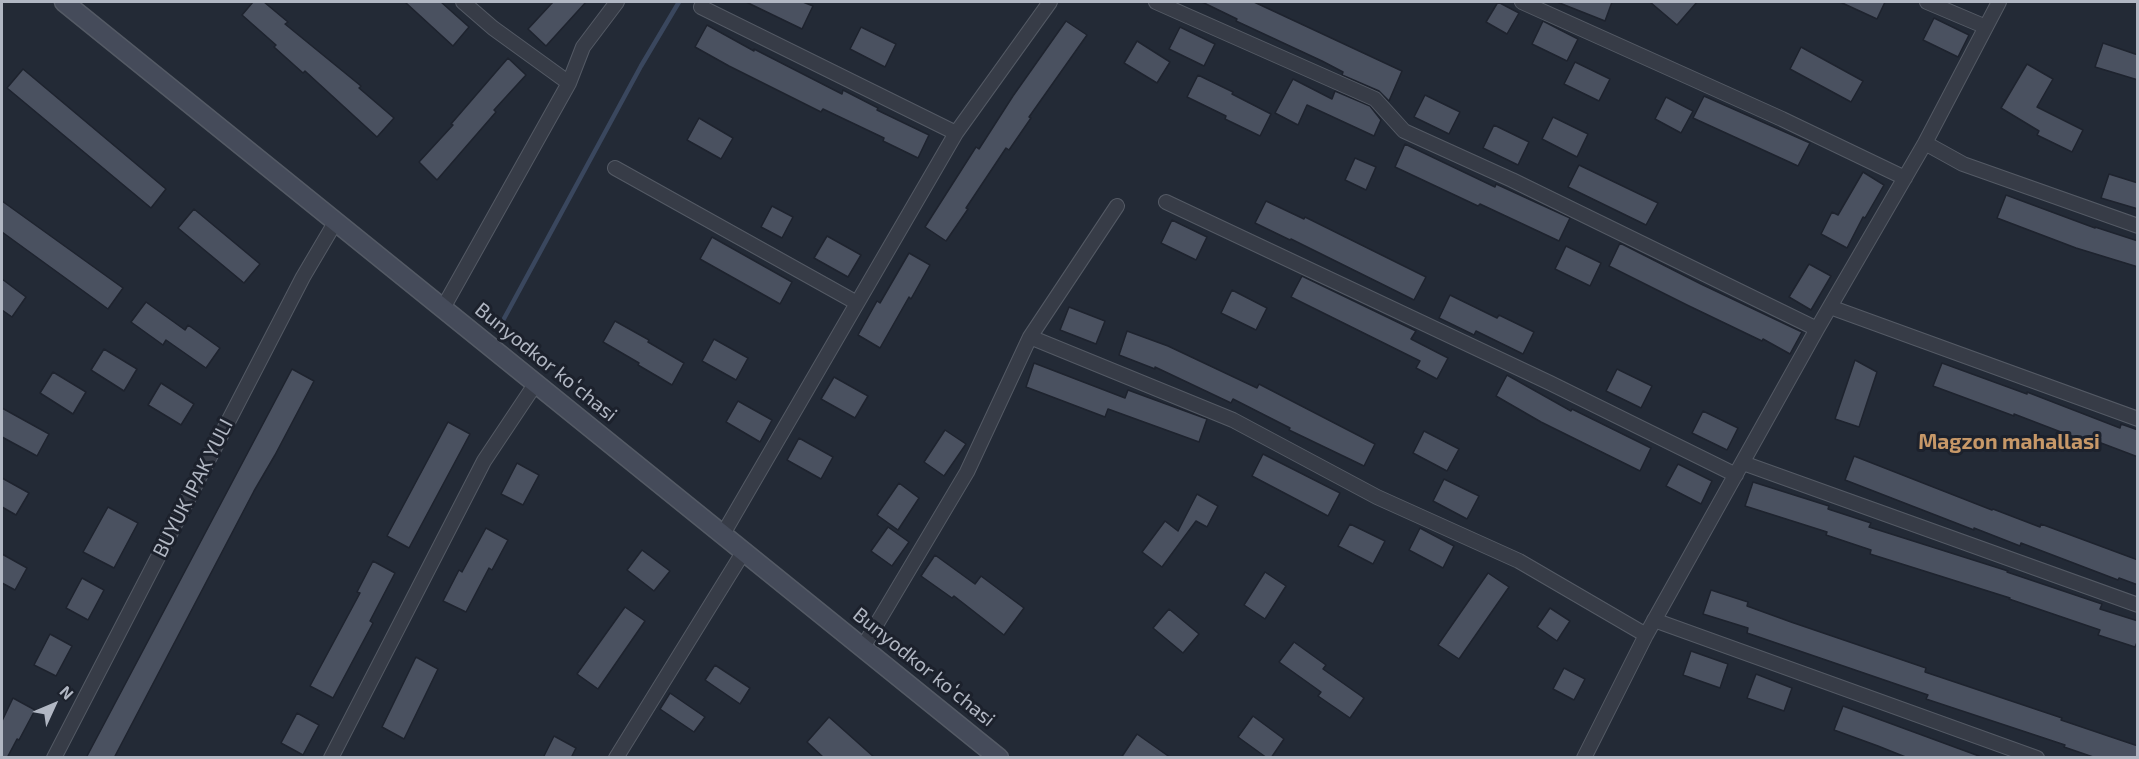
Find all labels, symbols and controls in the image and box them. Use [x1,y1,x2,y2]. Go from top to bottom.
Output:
street label: Bunyodkor koʻchasi [470,297,622,427]
street label: BUYUK IPAK YULI [148,415,238,561]
district label: Magzon mahallasi [1918,429,2100,455]
street label: Bunyodkor koʻchasi [848,602,1000,732]
north arrow [24,675,84,735]
text: N [56,681,78,703]

